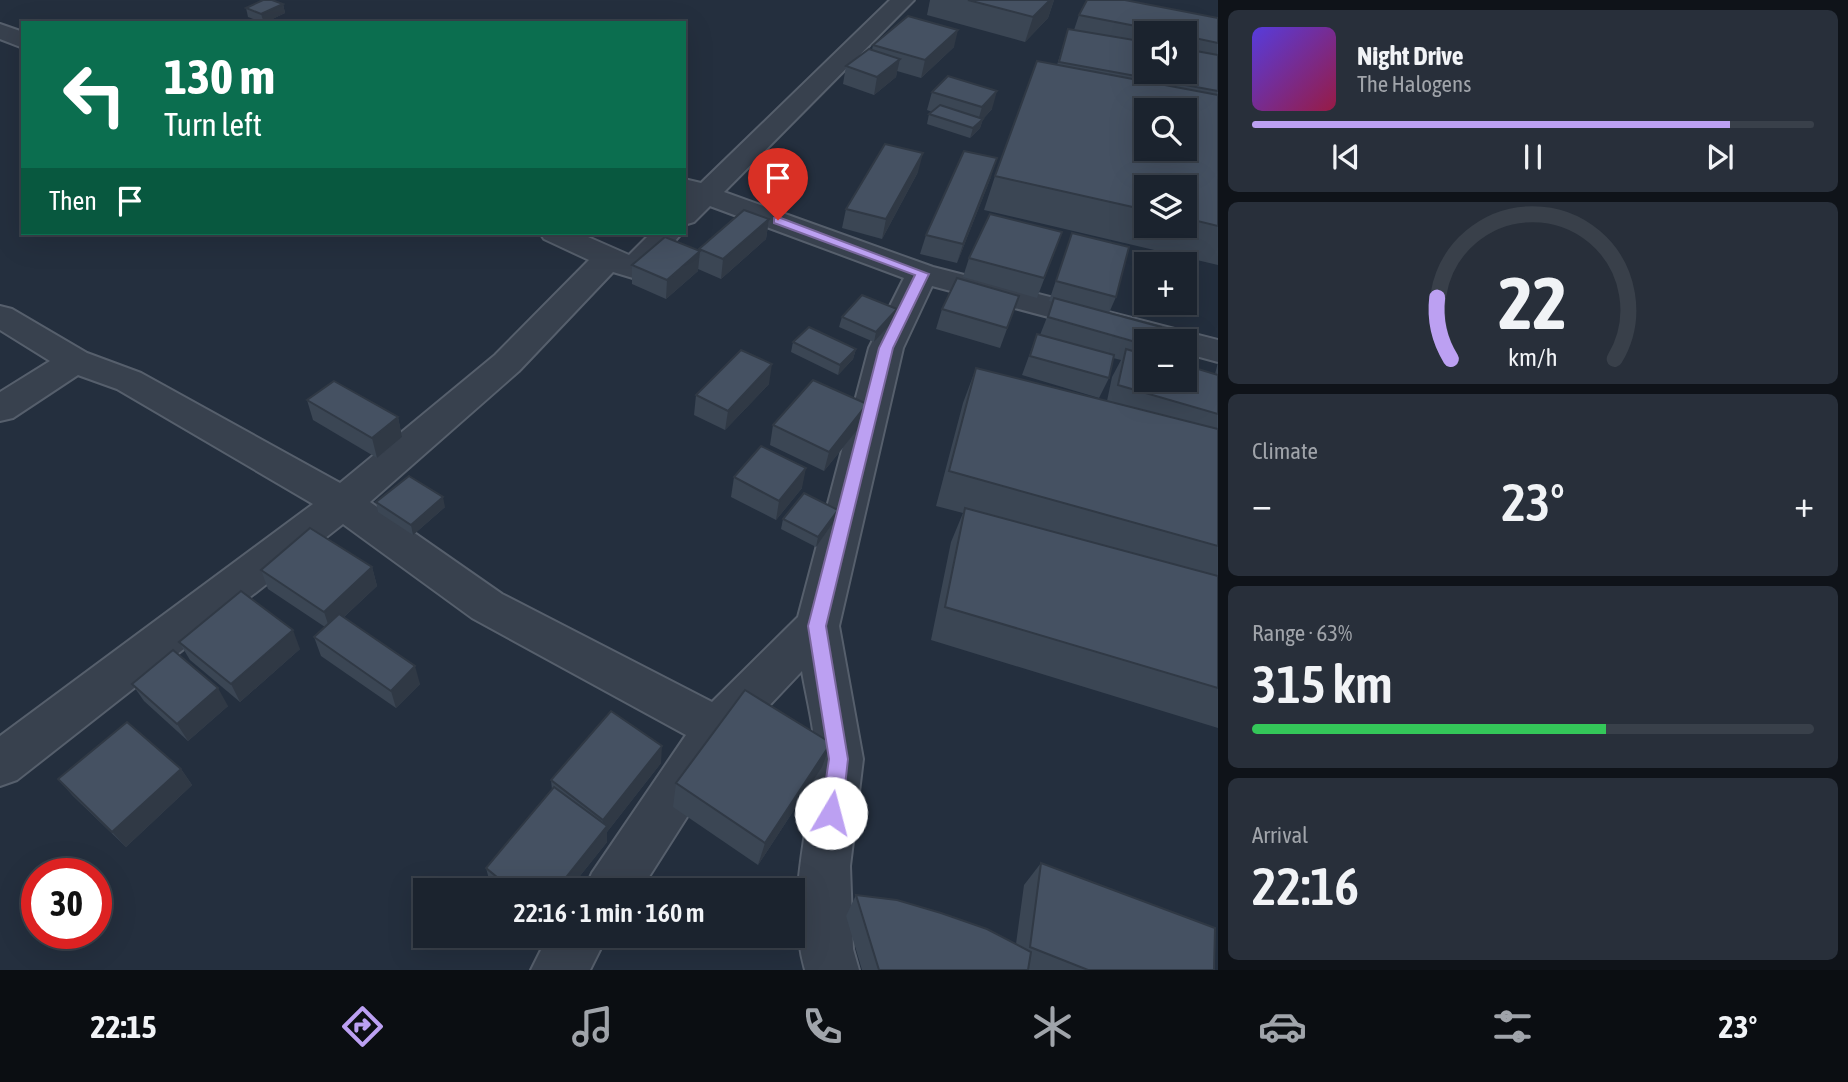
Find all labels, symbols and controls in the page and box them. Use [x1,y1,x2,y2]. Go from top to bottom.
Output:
map controls [1134,21,1197,392]
button: sound [1134,21,1197,84]
text: Night Drive [1357,41,1464,71]
text: 130 m [164,48,275,104]
icon: left [49,49,140,140]
text: The Halogens [1357,71,1471,97]
button: search [1134,98,1197,161]
text: Turn left [164,106,262,143]
icon: previous [1327,138,1365,176]
icon: pause [1514,138,1552,176]
icon: next [1701,138,1739,176]
pin [748,148,808,220]
icon: arrive [759,159,797,197]
button: layers [1134,175,1197,238]
icon: arrive [111,182,149,220]
text: Then [49,186,97,216]
button: + [1134,252,1197,315]
text: 22 [1499,261,1567,344]
button: − [1134,329,1197,392]
text: km/h [1508,343,1558,371]
text: Climate [1252,438,1318,464]
text: 23° [1501,472,1565,532]
text: − [1252,482,1272,525]
text: + [1794,482,1814,525]
text: Range · 63% [1252,620,1352,646]
text: 315 km [1252,654,1393,714]
position arrow [794,776,868,850]
text: Arrival [1252,822,1308,848]
text: 22:16 [1252,856,1359,916]
speed limit sign: 30 [21,858,112,949]
text: 22:16 · 1 min · 160 m [514,898,704,928]
icon: directions [338,1002,387,1051]
icon: music [568,1002,617,1051]
icon: phone [798,1002,847,1051]
icon: climate [1028,1002,1077,1051]
icon: car [1258,1002,1307,1051]
icon: filters [1488,1002,1537,1051]
text: 22:15 [91,1008,156,1045]
text: 23° [1718,1008,1757,1045]

